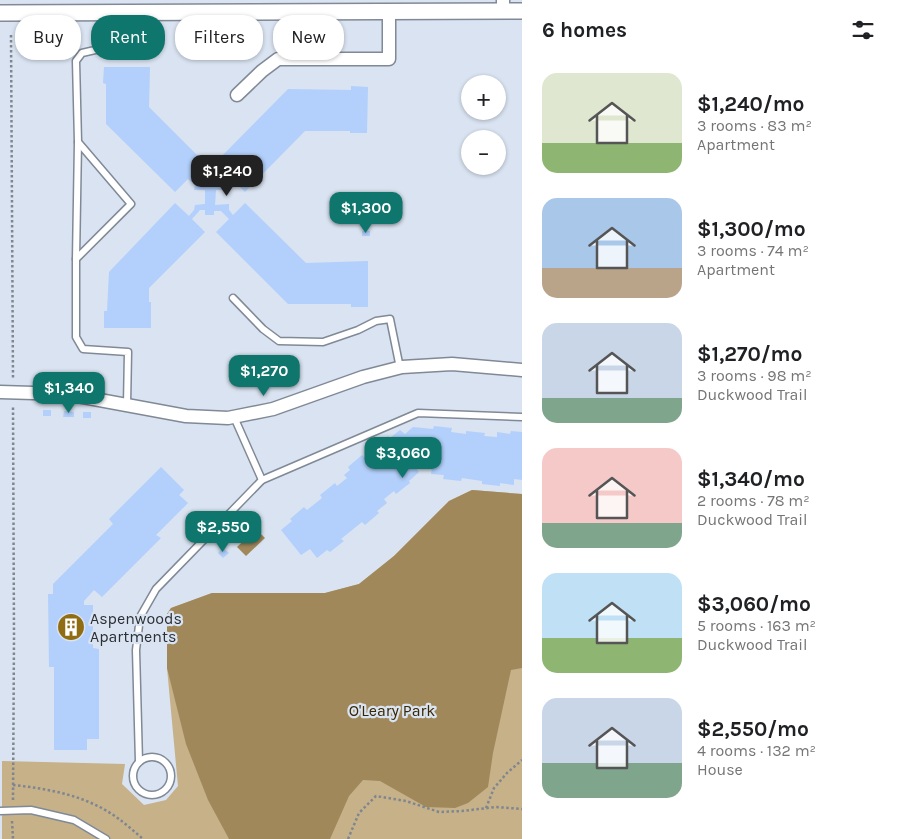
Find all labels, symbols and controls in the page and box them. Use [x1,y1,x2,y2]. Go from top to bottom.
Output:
chip: Buy [15,15,81,60]
chip: Rent [91,15,165,60]
chip: Filters [175,15,263,60]
chip: New [273,15,344,60]
icon: filters [849,16,877,44]
text: 6 homes [542,18,627,42]
map controls [461,75,506,175]
button: + [461,75,506,120]
text: $1,240/mo [697,92,804,116]
icon: home [582,93,642,153]
text: 3 rooms · 83 m² [697,116,812,135]
button: − [461,130,506,175]
text: Apartment [697,135,775,154]
pin: $1,240 [186,154,268,197]
text: $1,240 [202,161,252,180]
pin: $1,300 [325,192,407,234]
text: $1,300 [341,198,391,217]
text: $1,300/mo [697,217,806,241]
icon: home [582,218,642,278]
text: 3 rooms · 74 m² [697,241,809,260]
text: Apartment [697,260,775,279]
text: $1,270/mo [697,342,802,366]
icon: home [582,343,642,403]
pin: $1,270 [223,354,305,397]
text: $1,270 [240,361,288,380]
text: 3 rooms · 98 m² [697,366,812,385]
pin: $1,340 [28,372,110,414]
text: $1,340 [44,378,94,397]
text: Duckwood Trail [697,385,808,404]
pin: $3,060 [362,436,444,479]
text: $3,060 [376,443,430,462]
text: $1,340/mo [697,467,805,491]
icon: home [582,468,642,528]
text: 2 rooms · 78 m² [697,491,810,510]
pin: $2,550 [182,510,264,553]
text: Duckwood Trail [697,510,808,529]
text: $2,550 [196,517,250,536]
text: $3,060/mo [697,592,811,616]
icon: home [582,593,642,653]
place label: Aspenwoods Apartments [90,609,182,646]
building icon: Aspenwoods Apartments [56,612,86,642]
text: 5 rooms · 163 m² [697,616,816,635]
text: Duckwood Trail [697,635,808,654]
park label: O'Leary Park [349,701,435,720]
text: $2,550/mo [697,717,809,741]
icon: home [582,718,642,778]
text: 4 rooms · 132 m² [697,741,816,760]
text: House [697,760,743,779]

